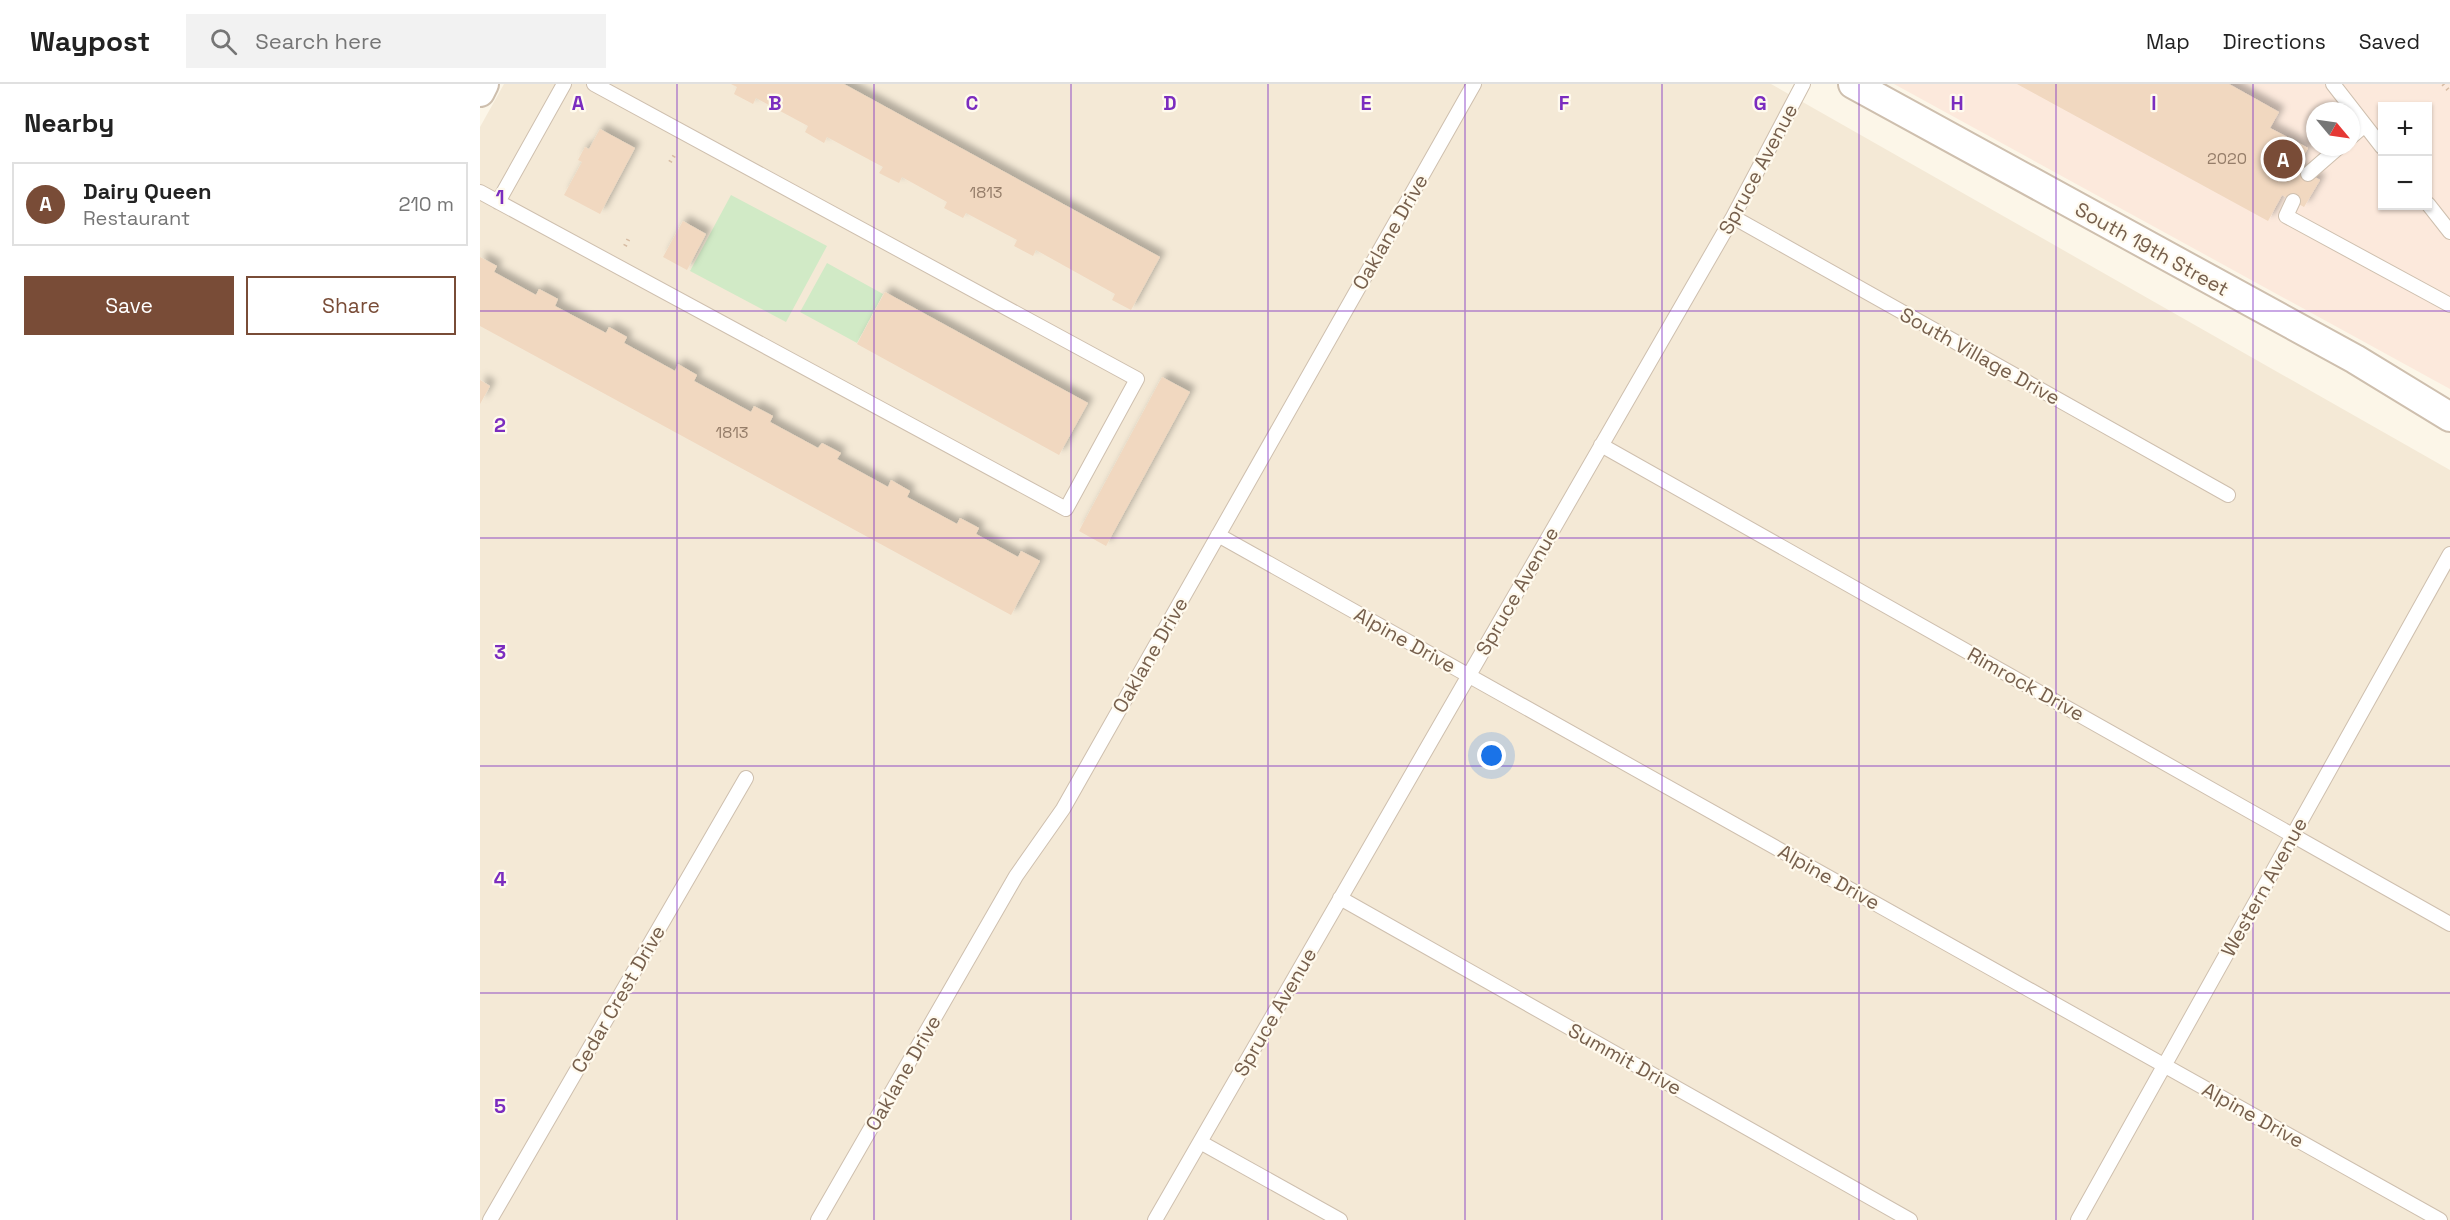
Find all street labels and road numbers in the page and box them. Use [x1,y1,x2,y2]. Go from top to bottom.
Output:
street label: Spruce Avenue [1713,99,1803,239]
street label: Oaklane Drive [1346,170,1434,294]
street label: South 19th Street [2071,196,2233,302]
street label: South Village Drive [1895,301,2065,411]
street label: Spruce Avenue [1470,522,1564,660]
street label: Oaklane Drive [1106,593,1194,717]
street label: Alpine Drive [1350,601,1460,679]
street label: Rimrock Drive [1963,641,2089,727]
street label: Western Avenue [2215,813,2313,961]
street label: Alpine Drive [1774,838,1884,916]
street label: Cedar Crest Drive [565,921,671,1077]
street label: Spruce Avenue [1228,943,1322,1081]
street label: Oaklane Drive [859,1011,947,1135]
street label: Summit Drive [1564,1017,1686,1101]
street label: Alpine Drive [2198,1076,2308,1154]

